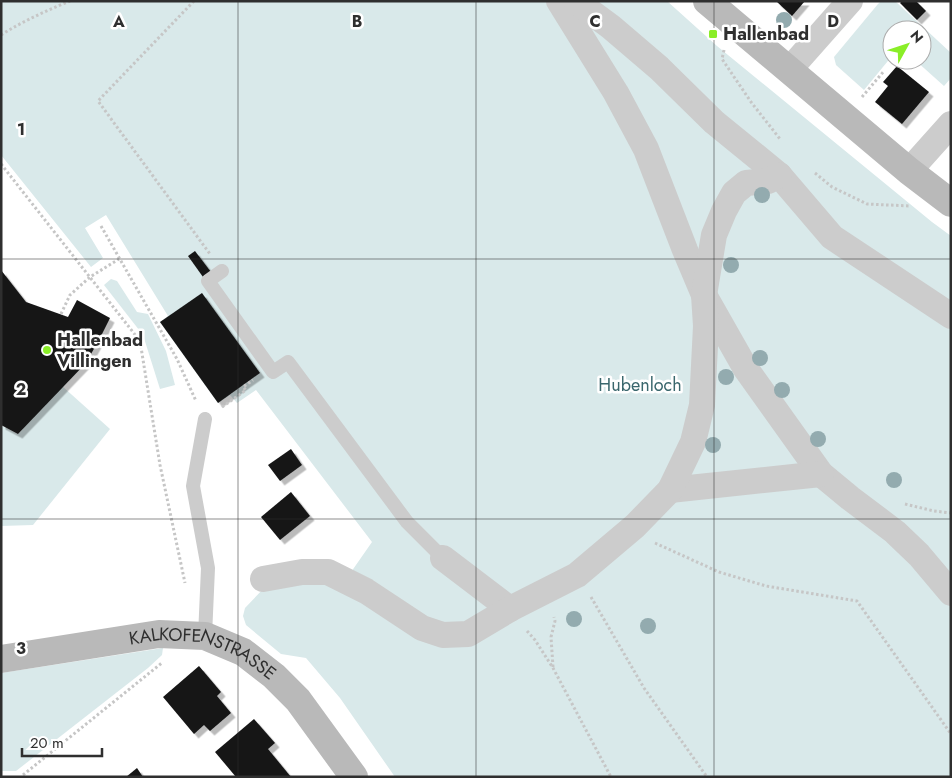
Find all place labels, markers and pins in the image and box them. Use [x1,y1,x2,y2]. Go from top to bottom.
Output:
place label: Hallenbad [723,21,809,47]
marker: Hallenbad [707,28,719,40]
place label: Hallenbad Villingen [56,327,143,374]
marker: Hallenbad Villingen [41,344,53,356]

